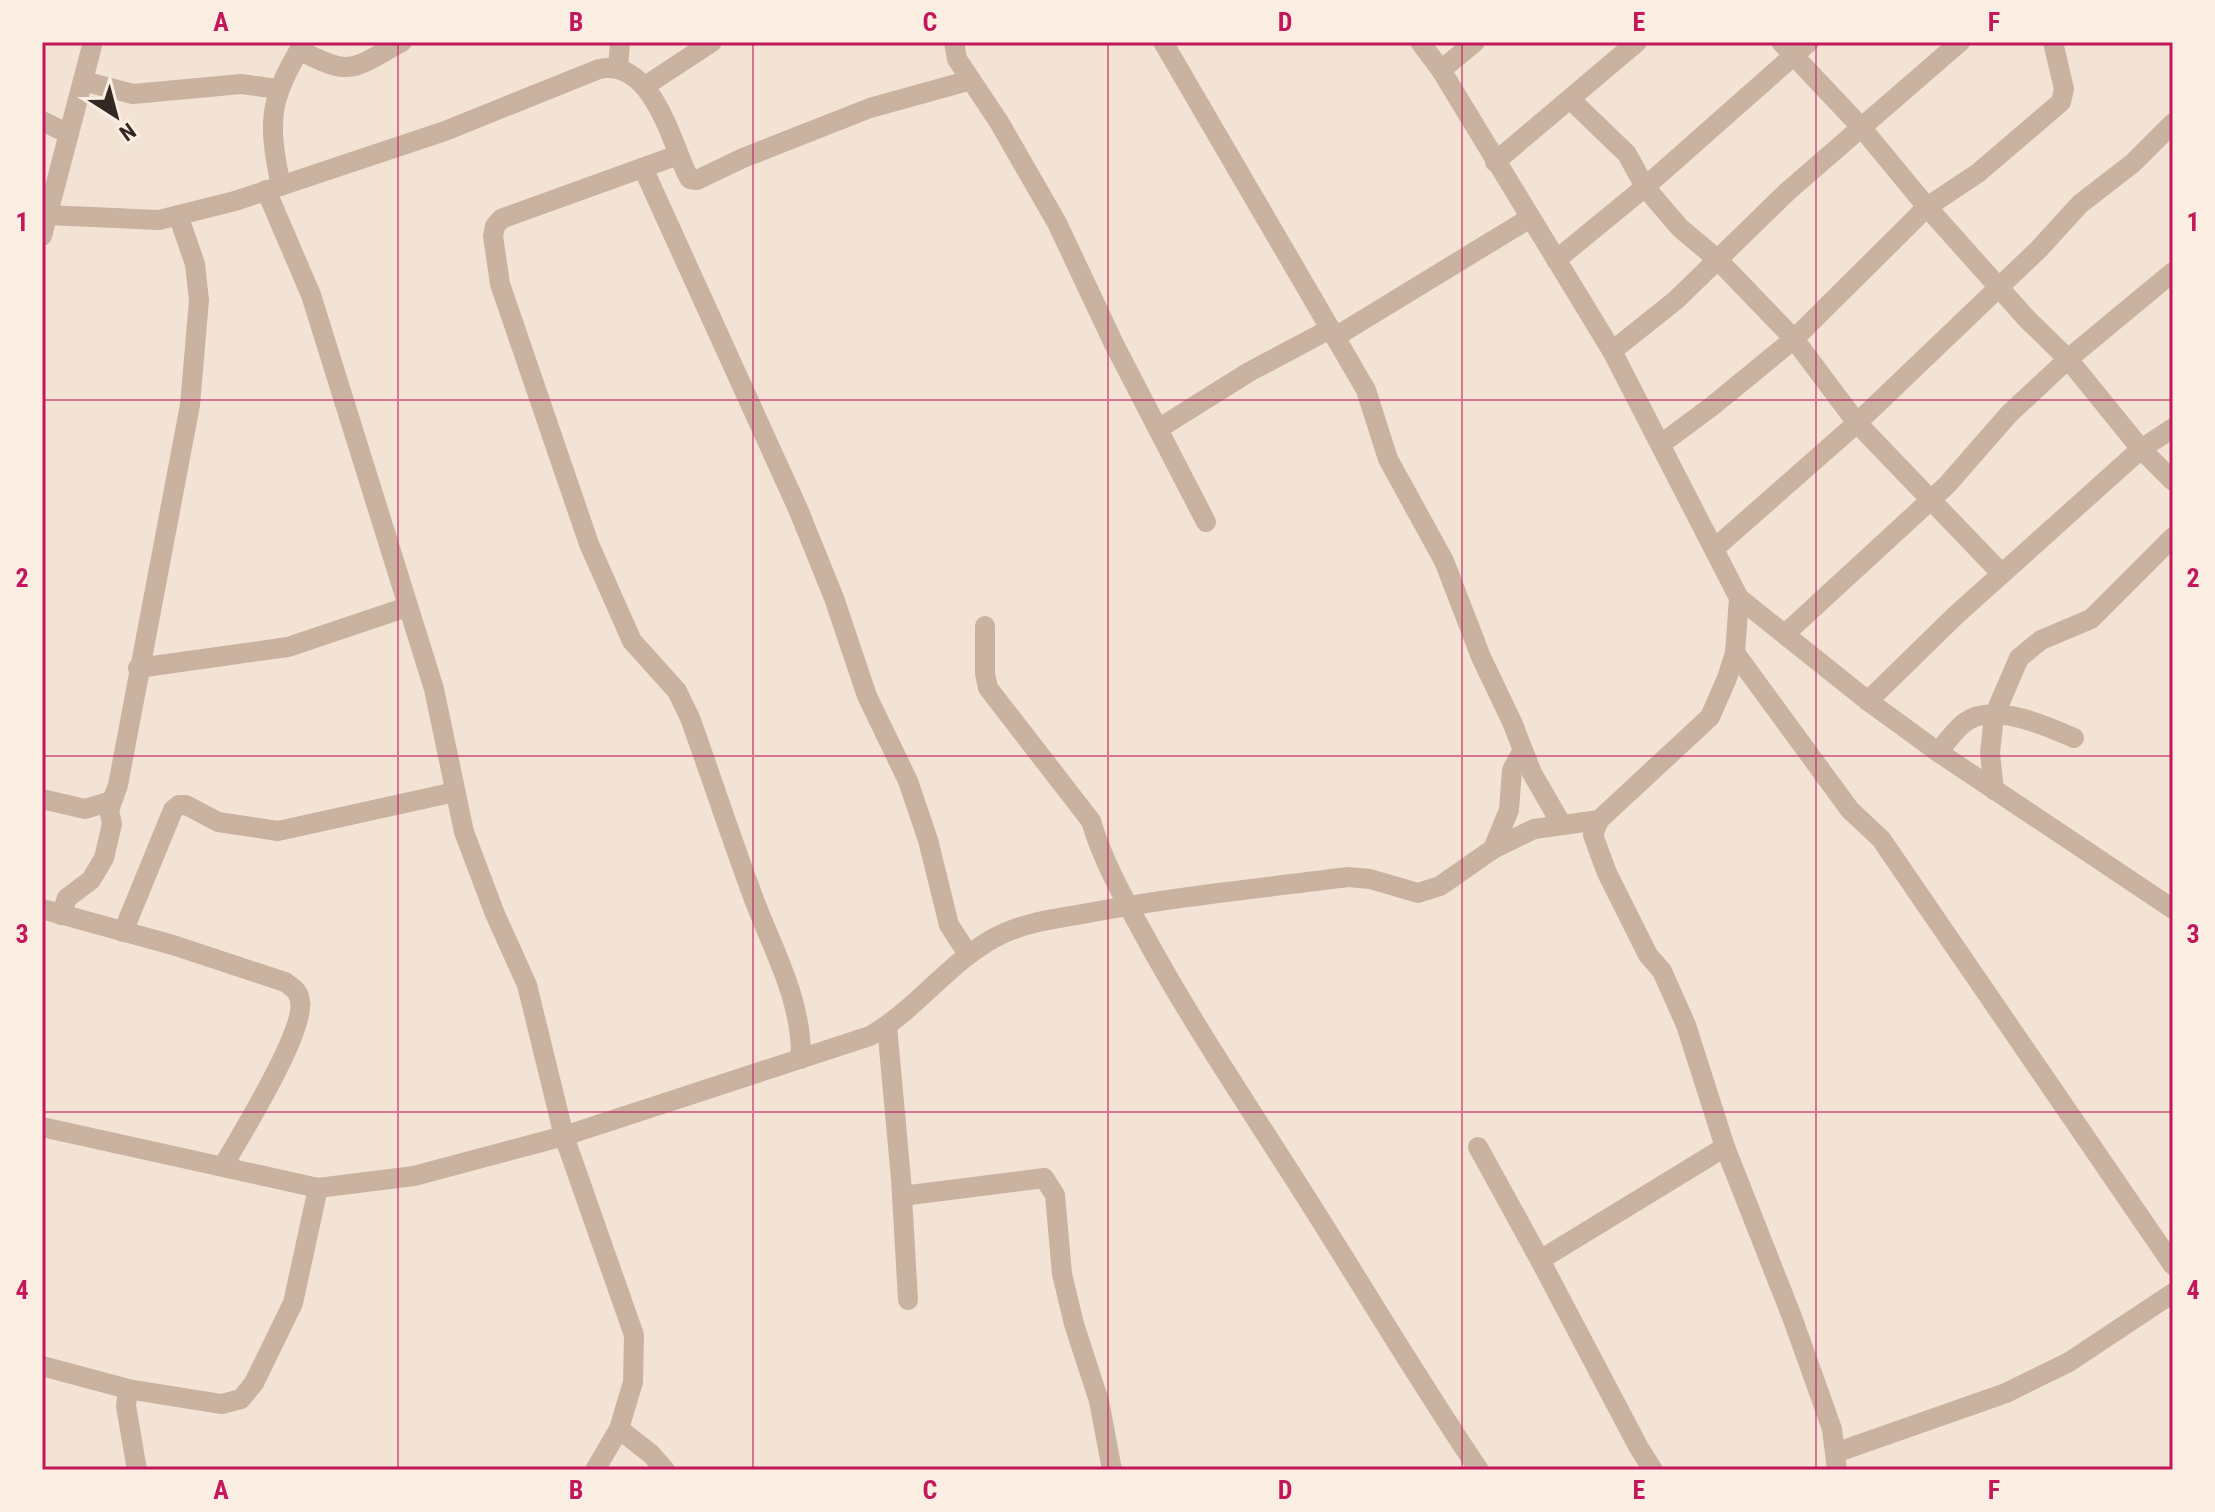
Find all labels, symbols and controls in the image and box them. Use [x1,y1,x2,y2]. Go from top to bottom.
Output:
text: A [213,7,229,37]
text: B [569,7,583,37]
text: C [923,7,938,37]
text: D [1278,7,1292,37]
text: E [1633,7,1646,37]
text: F [1988,7,2000,37]
north arrow [76,76,156,156]
text: N [115,118,140,146]
text: 1 [15,207,29,237]
text: 1 [2186,207,2200,237]
text: 2 [15,563,29,593]
text: 2 [2186,563,2200,593]
text: 3 [15,919,29,949]
text: 3 [2186,919,2200,949]
text: 4 [15,1275,29,1305]
text: 4 [2186,1275,2200,1305]
text: A [213,1475,229,1505]
text: B [569,1475,583,1505]
text: C [923,1475,938,1505]
text: D [1278,1475,1292,1505]
text: E [1633,1475,1646,1505]
text: F [1988,1475,2000,1505]

